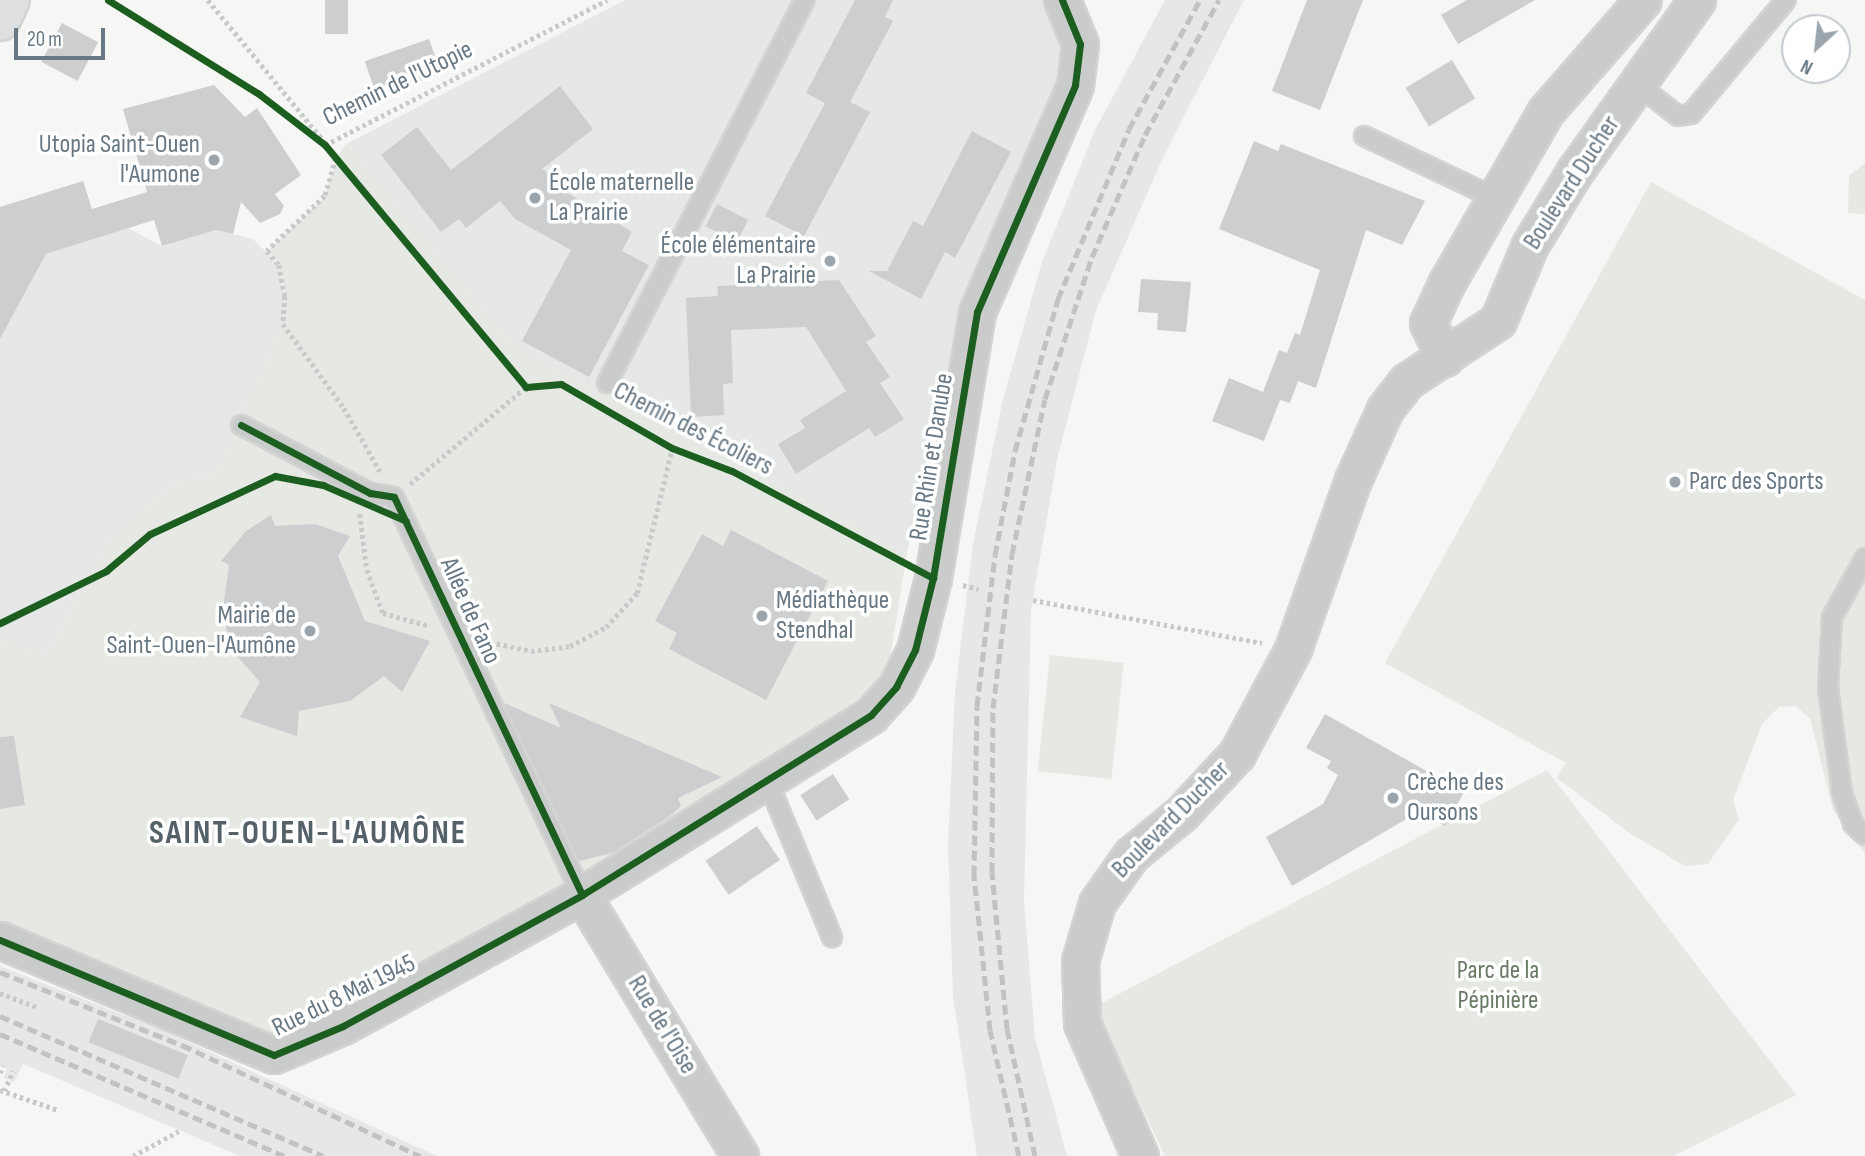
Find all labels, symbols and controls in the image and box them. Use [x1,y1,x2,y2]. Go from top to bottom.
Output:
scale bar [18,14,108,58]
north arrow [1781,14,1851,84]
text: 20 m [27,27,62,52]
street label: Chemin de l'Utopie [318,34,478,134]
text: N [1797,54,1817,79]
street label: Boulevard Ducher [1517,110,1627,256]
place label: Utopia Saint-Ouen l'Aumone [39,129,200,190]
marker: Utopia Saint-Ouen l'Aumone [206,152,222,168]
place label: École maternelle La Prairie [549,167,694,228]
marker: École maternelle La Prairie [527,190,543,206]
place label: École élémentaire La Prairie [661,230,816,292]
marker: École élémentaire La Prairie [822,253,838,269]
street label: Rue Rhin et Danube [903,371,961,543]
street label: Chemin des Écoliers [608,375,778,483]
place label: Parc des Sports [1689,466,1824,498]
marker: Parc des Sports [1667,474,1683,490]
street label: Allée de Fano [433,553,507,669]
place label: Médiathèque Stendhal [776,585,889,646]
place label: Mairie de Saint-Ouen-l'Aumône [106,600,296,662]
marker: Médiathèque Stendhal [754,608,770,624]
marker: Mairie de Saint-Ouen-l'Aumône [302,623,318,639]
street label: Boulevard Ducher [1106,755,1236,885]
place label: Crèche des Oursons [1407,767,1504,828]
marker: Crèche des Oursons [1385,790,1401,806]
district label: SAINT-OUEN-L'AUMÔNE [151,814,465,854]
street label: Rue du 8 Mai 1945 [267,948,421,1044]
park label: Parc de la Pépinière [1457,955,1539,1016]
street label: Rue de l'Oise [620,970,704,1080]

